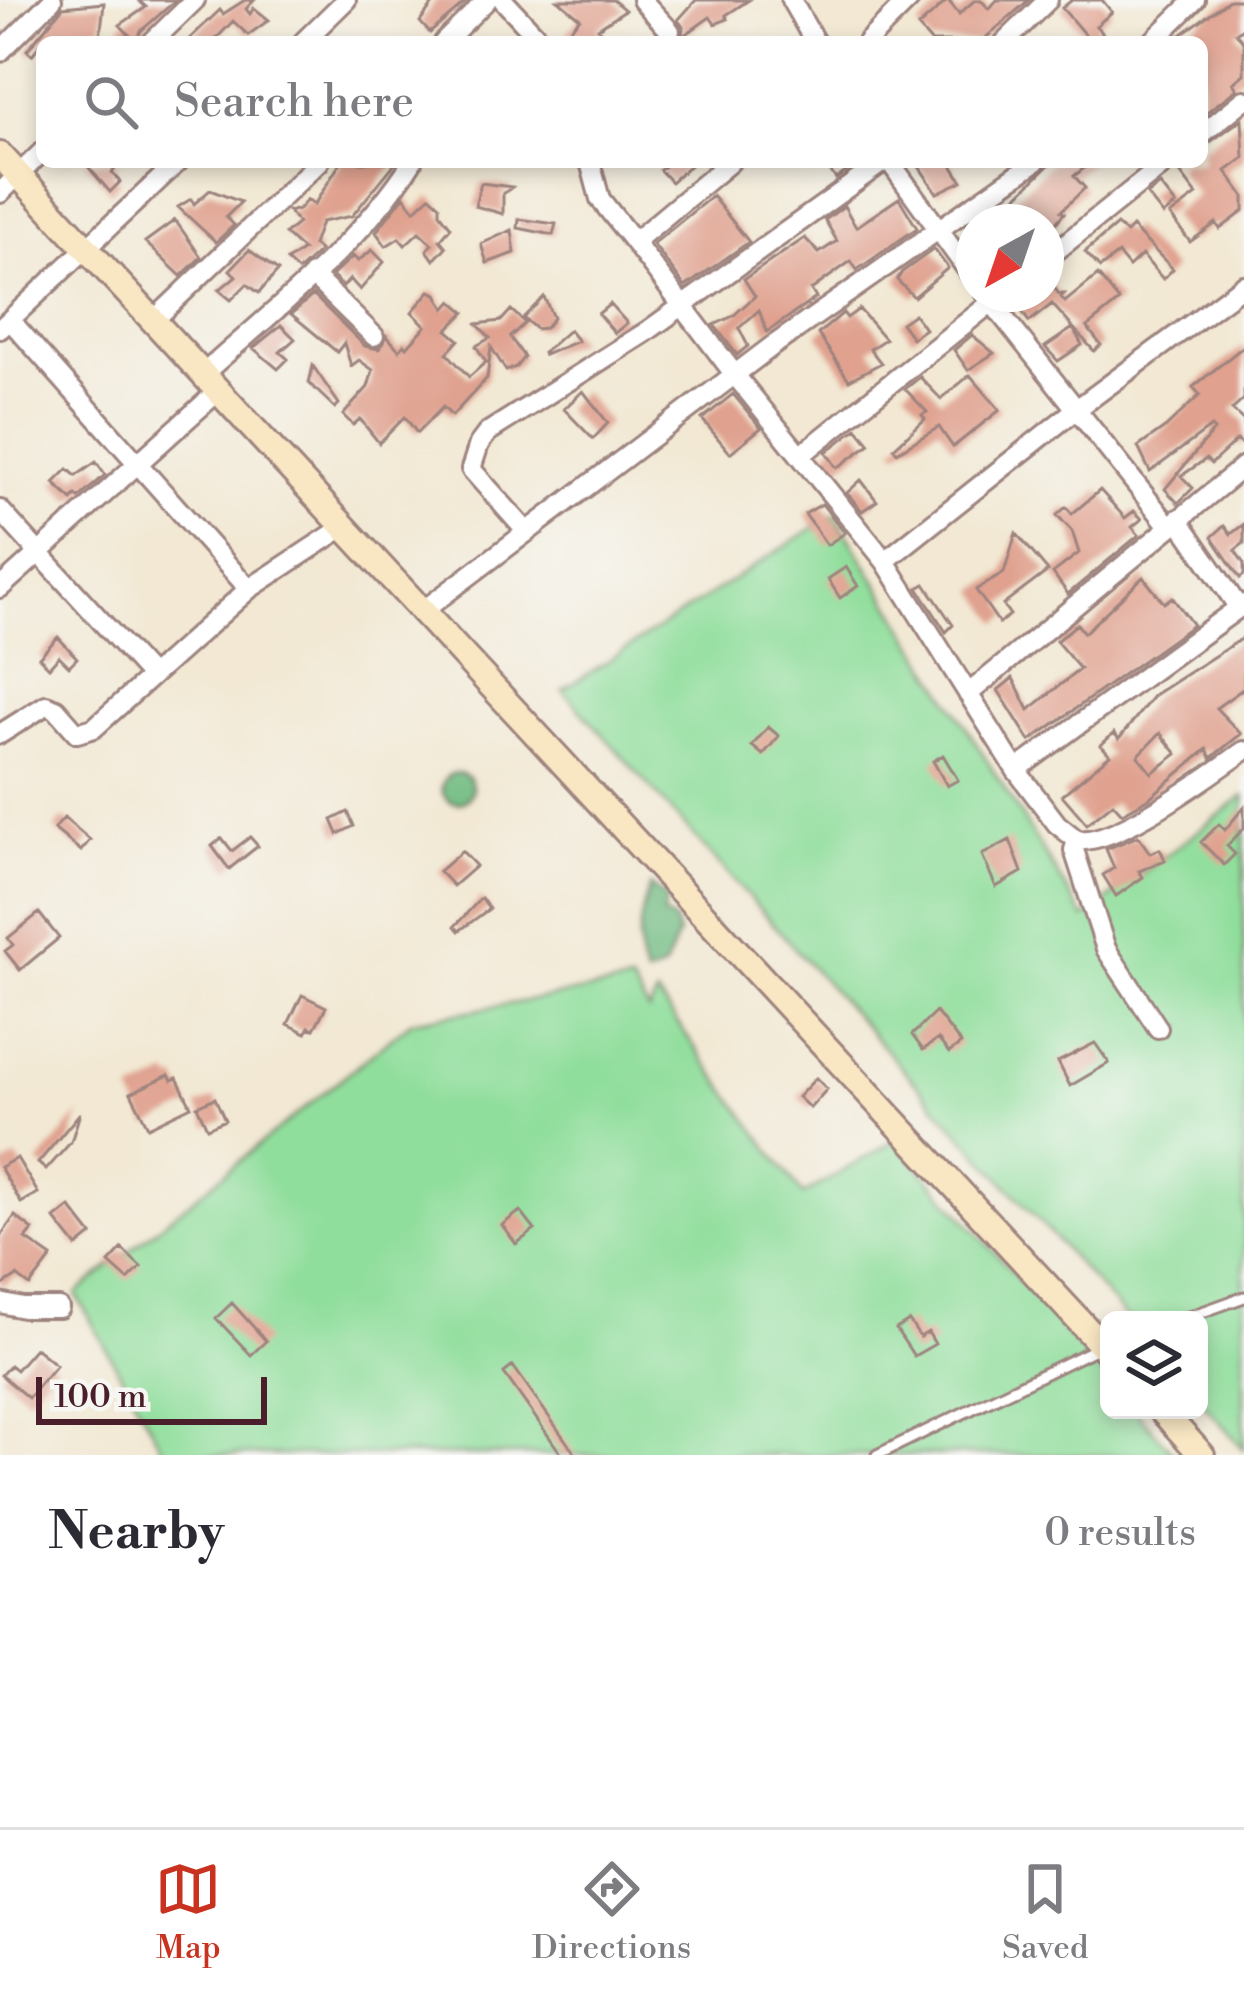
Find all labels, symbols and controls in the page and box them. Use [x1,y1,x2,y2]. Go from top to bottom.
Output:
search box [36,36,1208,168]
icon: search [78,69,144,135]
text: Search here [174,74,414,131]
north arrow [956,204,1064,312]
map controls [1100,1311,1208,1419]
button: layers [1100,1311,1208,1419]
scale bar [36,1371,267,1424]
text: 100 m [54,1377,147,1418]
text: Nearby [48,1501,224,1565]
text: 0 results [1044,1509,1196,1558]
tab: Map [155,1856,221,1969]
tab: Directions [532,1856,691,1969]
tab: Saved [1002,1856,1089,1969]

